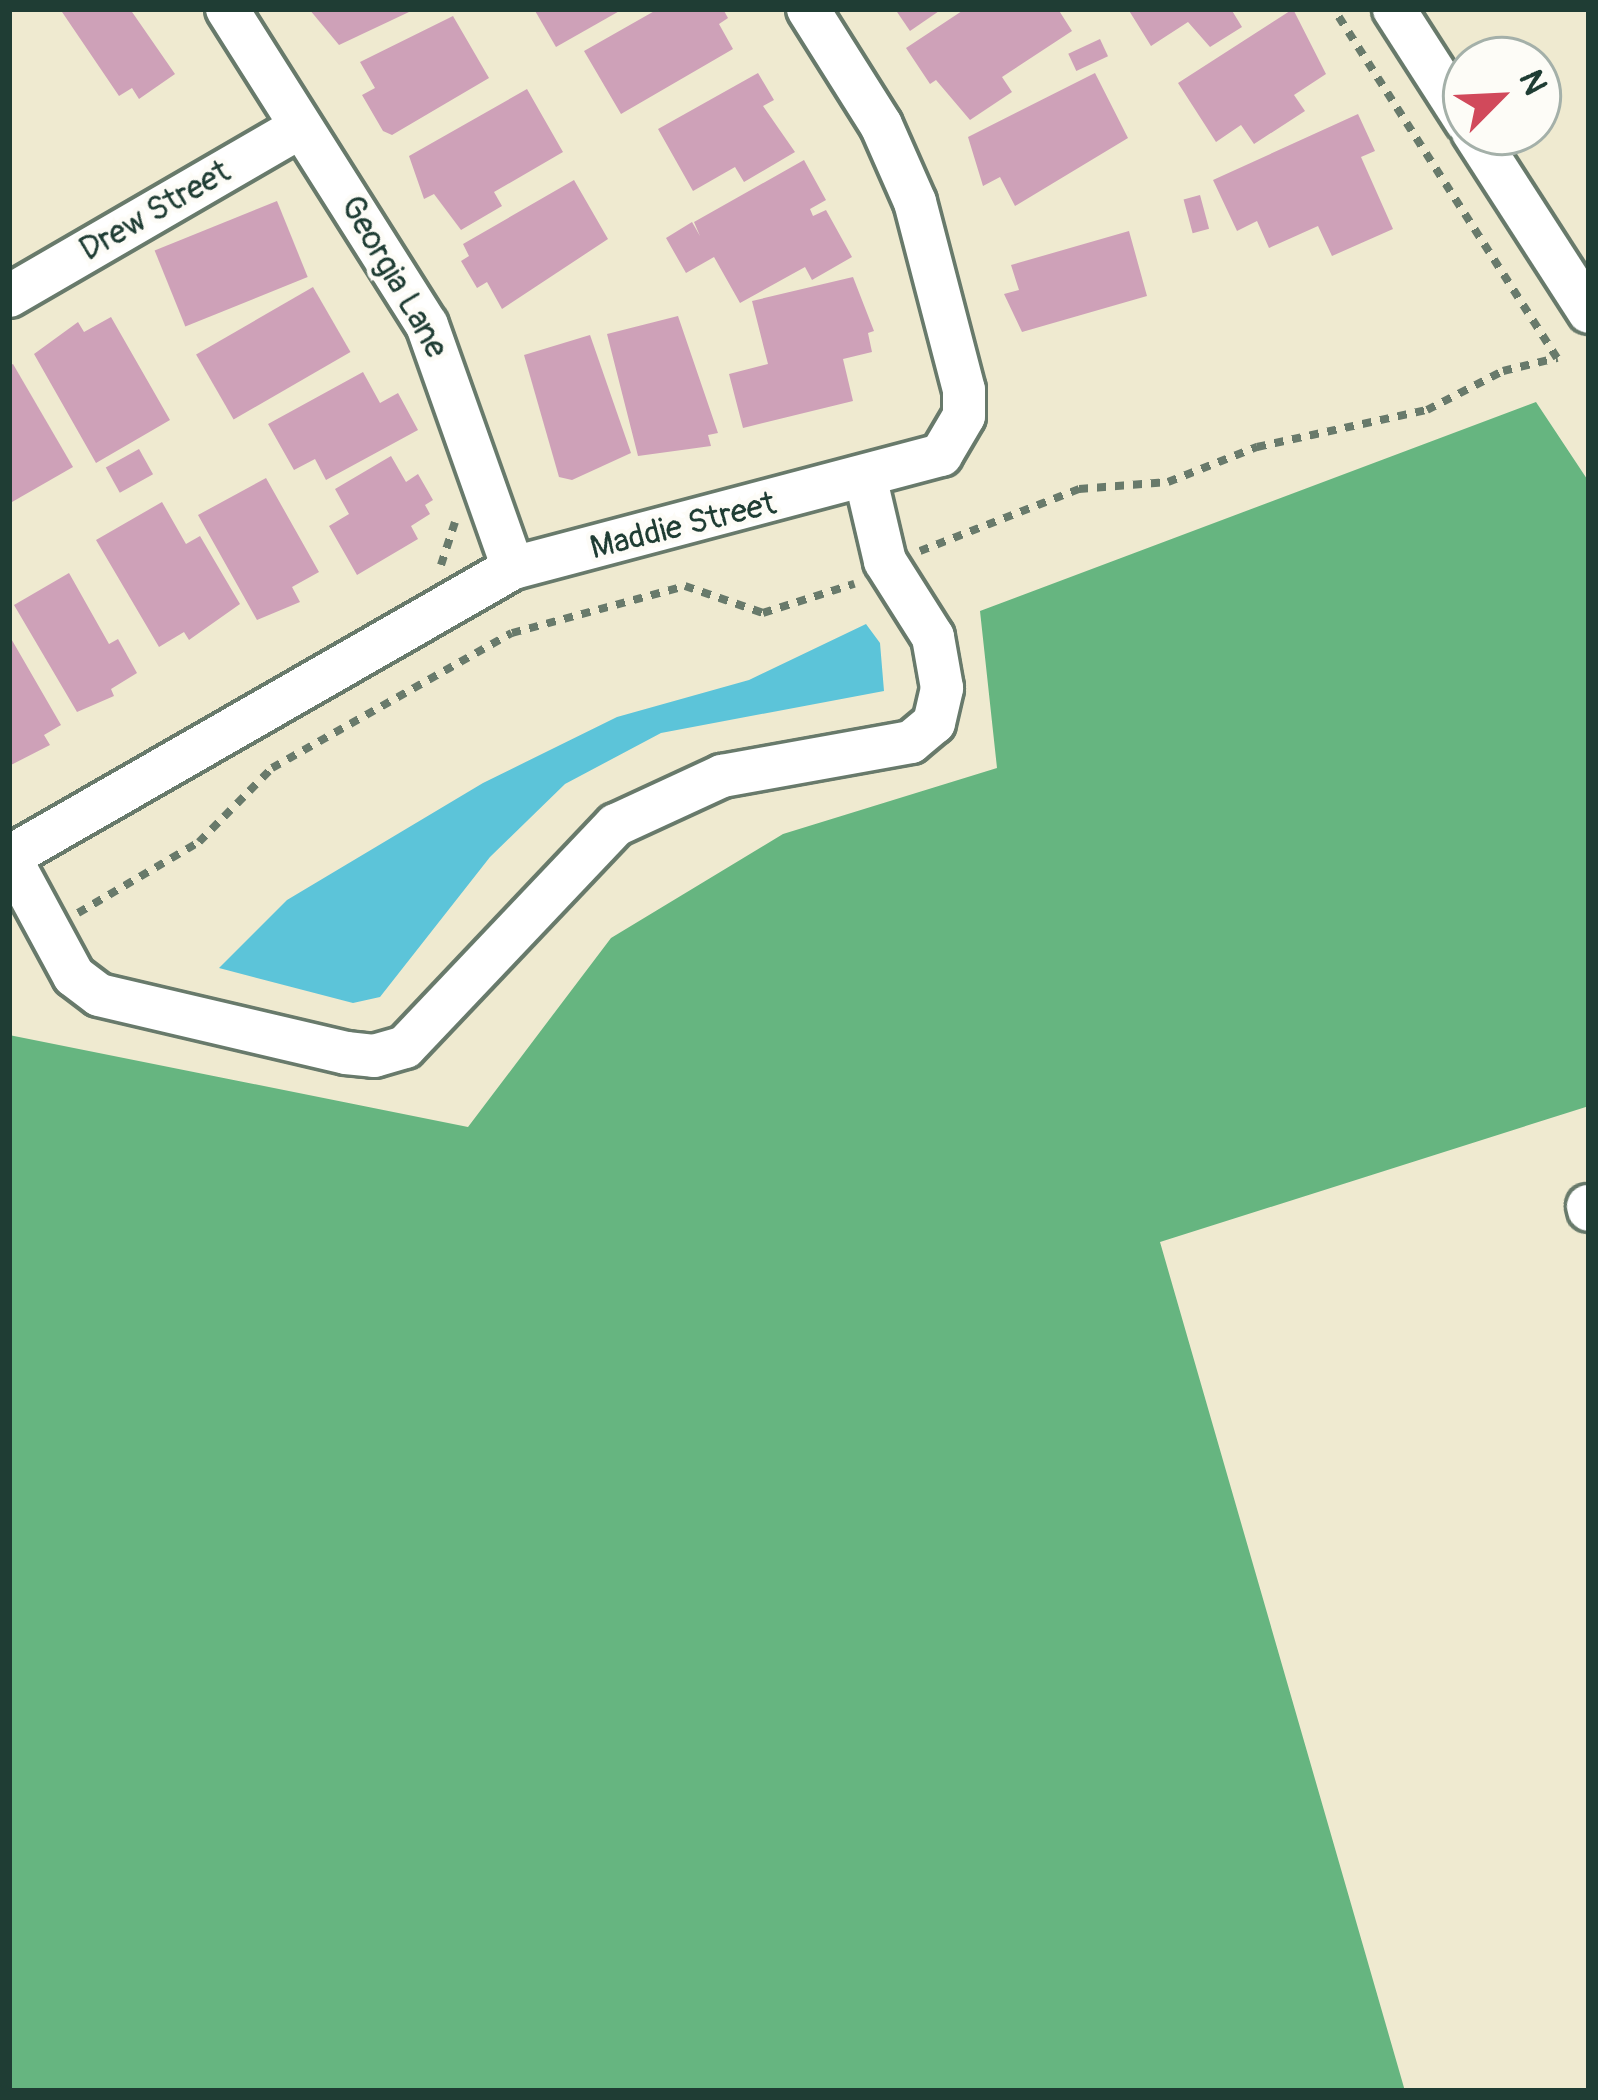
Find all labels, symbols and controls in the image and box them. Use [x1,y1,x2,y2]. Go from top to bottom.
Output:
north arrow [1442,36,1562,156]
text: N [1509,64,1556,101]
street label: Drew Street [73,152,237,270]
street label: Georgia Lane [332,189,456,365]
street label: Maddie Street [586,484,780,568]

